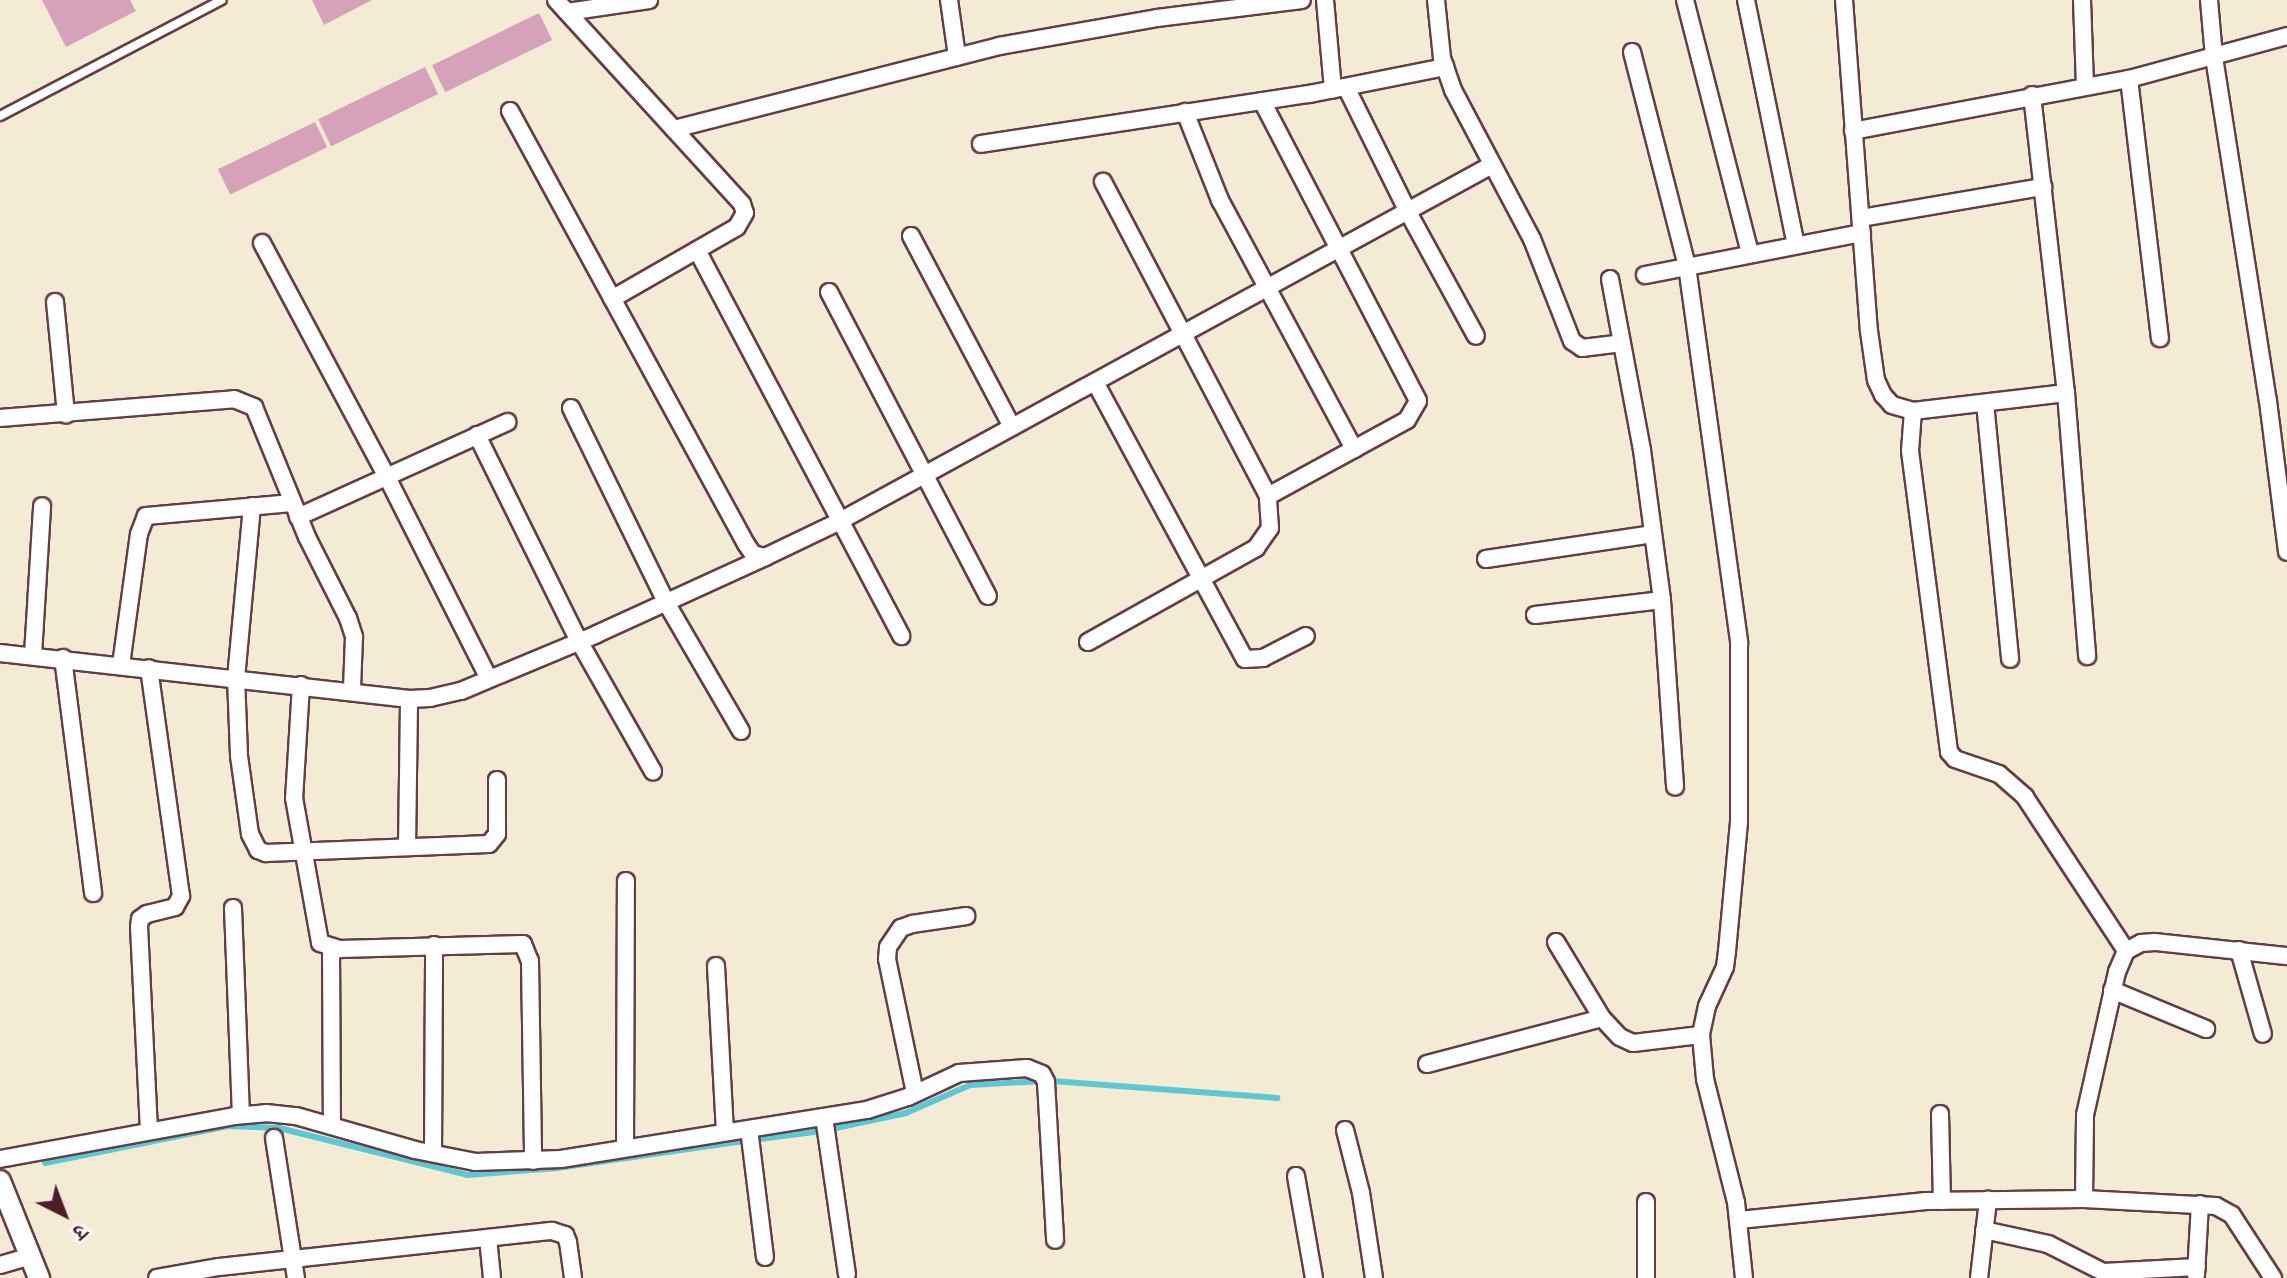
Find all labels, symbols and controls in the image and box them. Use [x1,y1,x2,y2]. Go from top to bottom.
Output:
north arrow [24,1174,104,1254]
text: उ [67,1218,93,1245]

